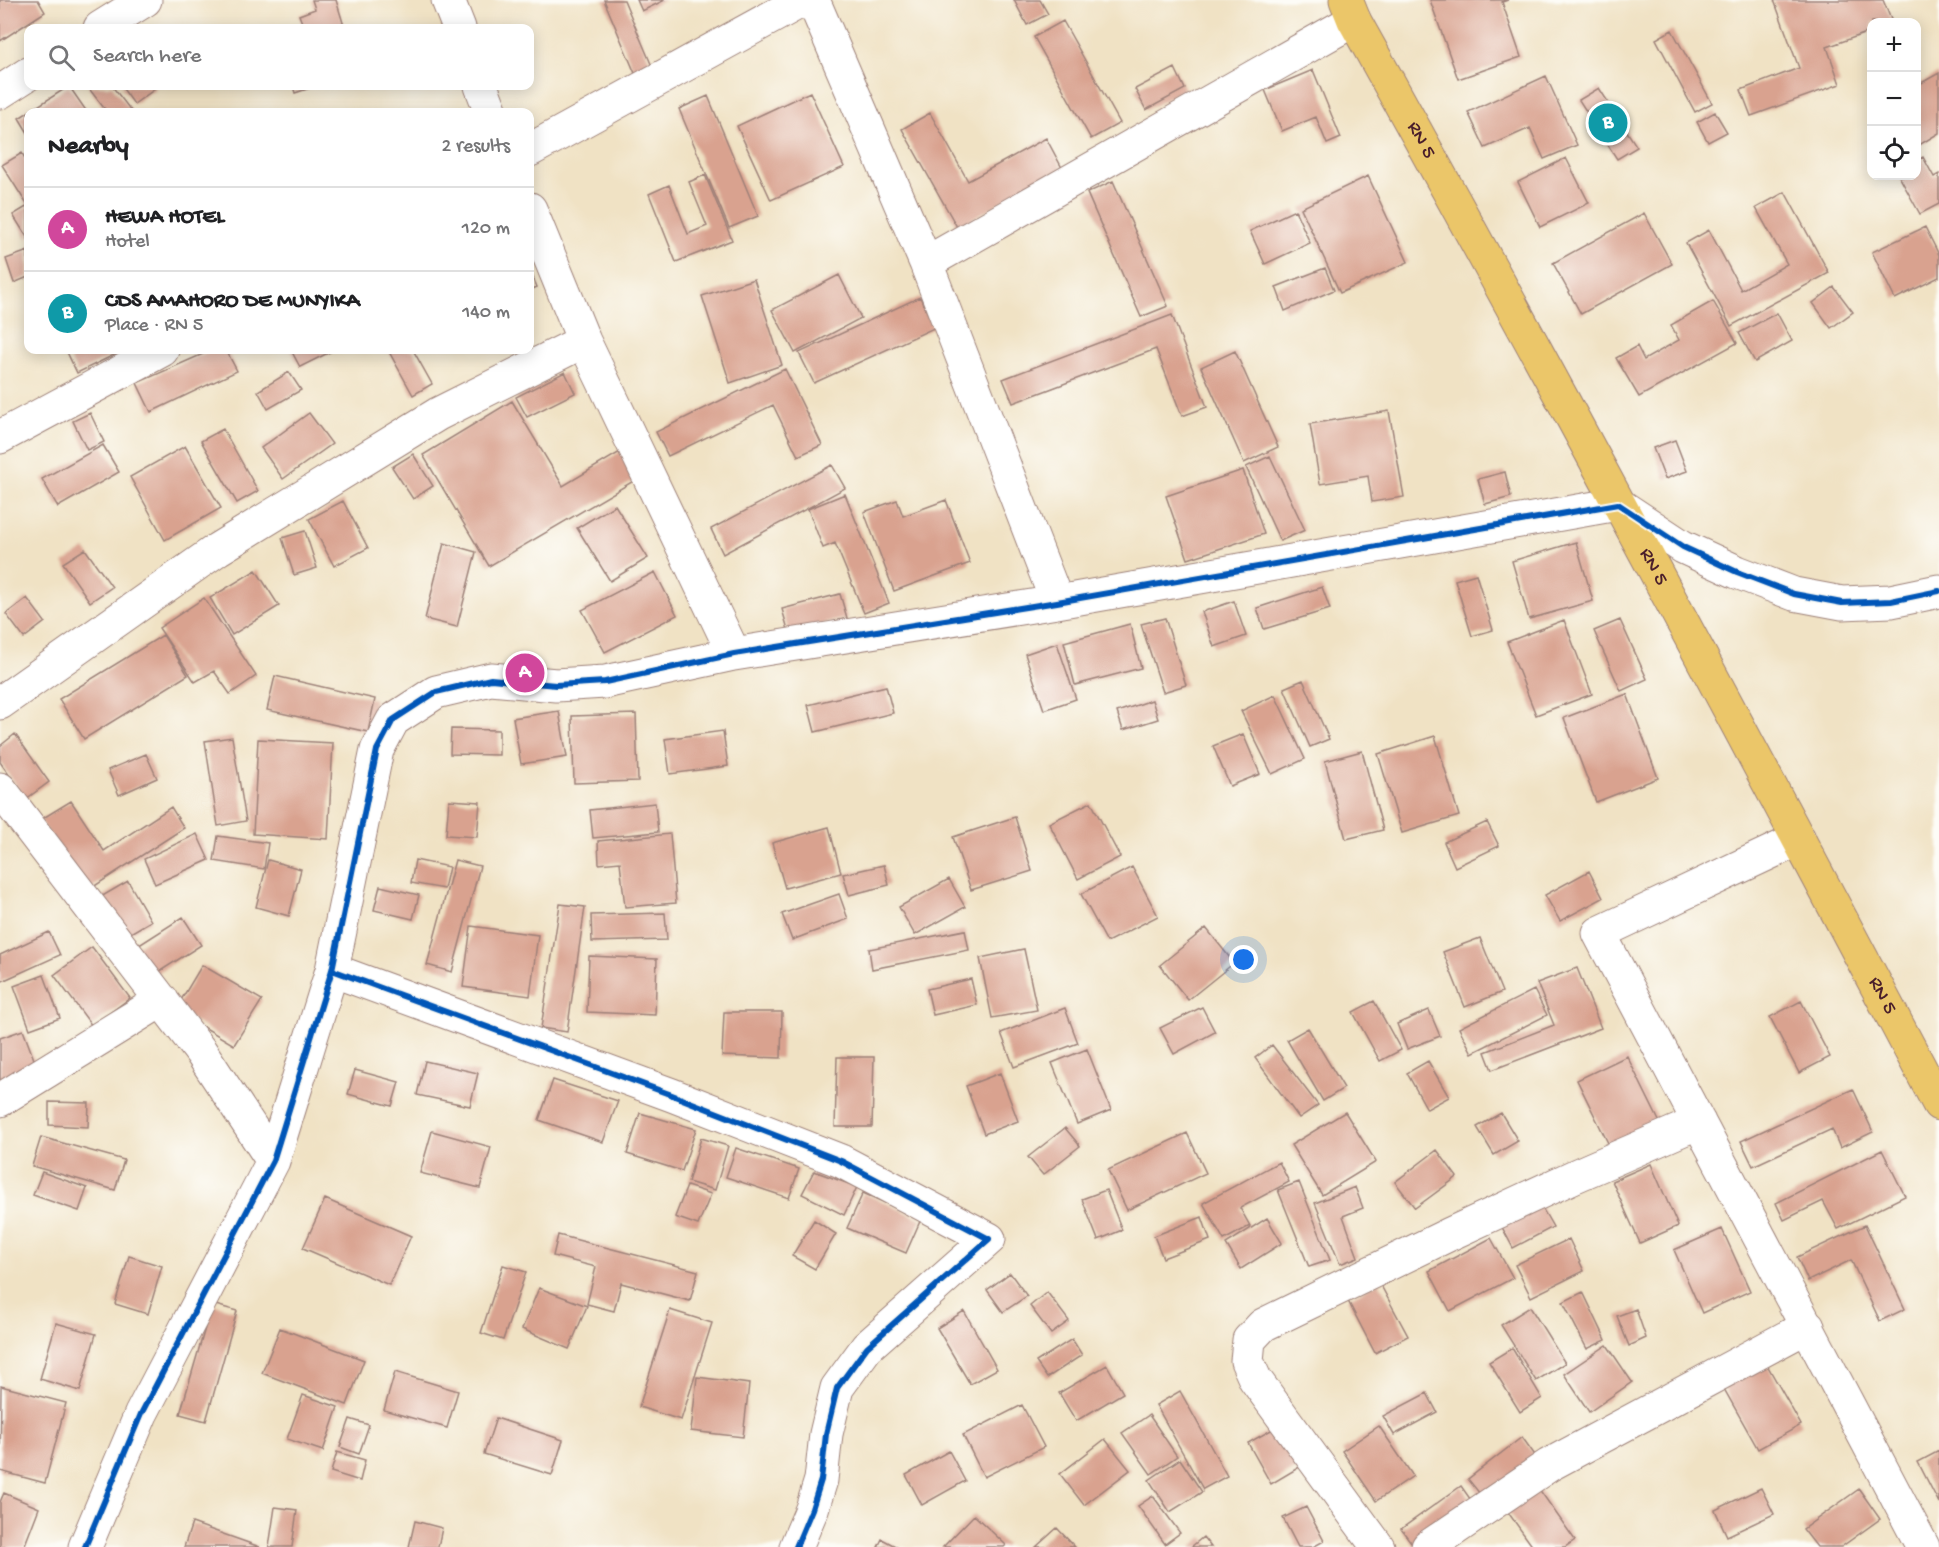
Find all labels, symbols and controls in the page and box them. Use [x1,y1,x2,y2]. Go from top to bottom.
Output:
map controls [1867,18,1921,180]
button: + [1867,18,1921,72]
search box [24,24,534,90]
icon: search [45,41,78,74]
text: Search here [93,44,201,70]
button: − [1867,72,1921,126]
pin: B [1588,100,1628,146]
street label: RN 5 [1401,118,1440,163]
button: locate [1867,126,1921,180]
text: Nearby [48,132,129,163]
text: 2 results [441,136,510,159]
text: HEWA HOTEL [105,205,224,231]
text: A [62,218,73,241]
text: 120 m [462,218,510,241]
text: Hotel [105,231,150,254]
text: CDS AMAHORO DE MUNYIKA [105,289,360,315]
text: B [62,302,73,325]
text: 140 m [462,302,510,325]
text: Place · RN 5 [105,315,203,338]
street label: RN 5 [1634,545,1672,590]
pin: A [506,650,544,696]
your location [1229,945,1258,974]
street label: RN 5 [1862,973,1901,1018]

